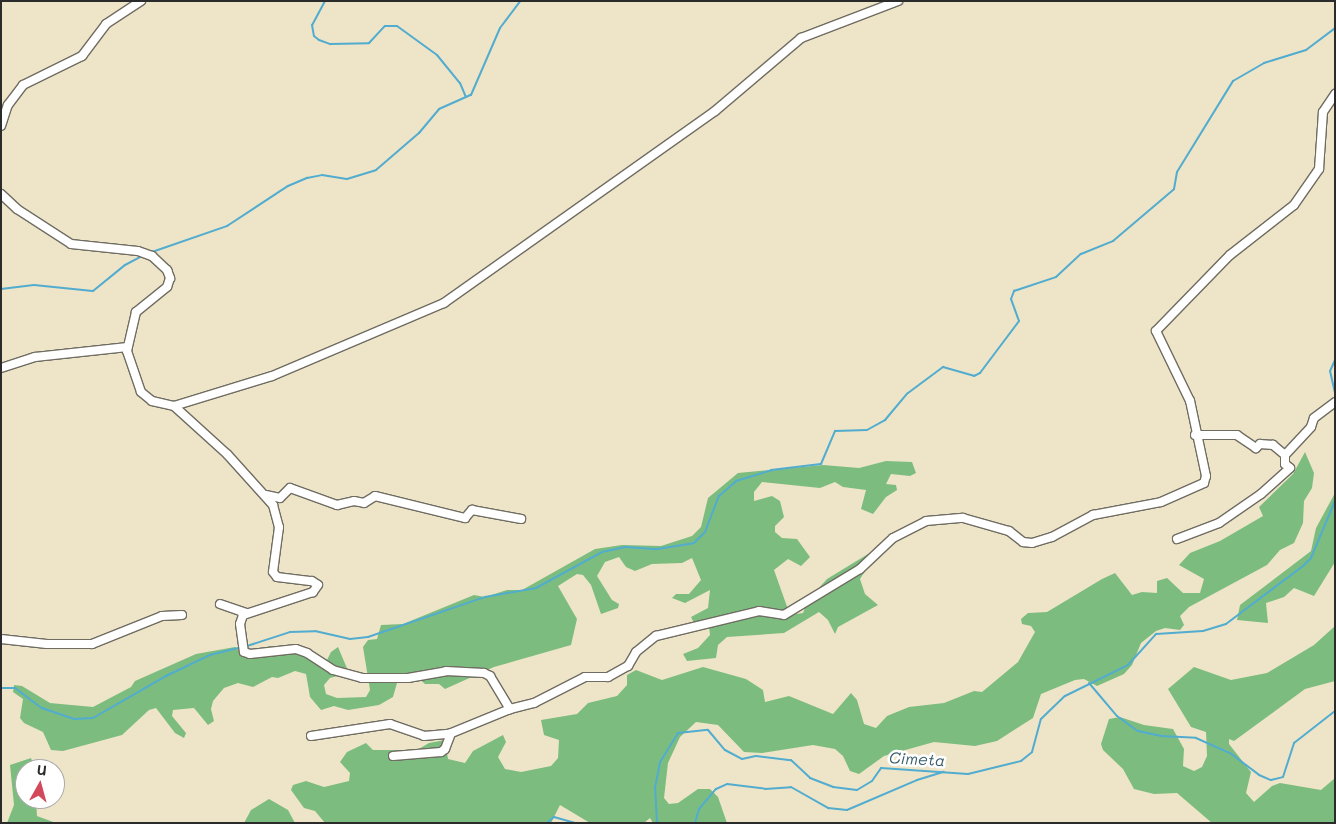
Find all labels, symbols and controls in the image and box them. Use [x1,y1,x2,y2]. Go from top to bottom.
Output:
water label: Cimeta [889,748,945,770]
north arrow [15,759,65,809]
text: U [36,760,48,780]

